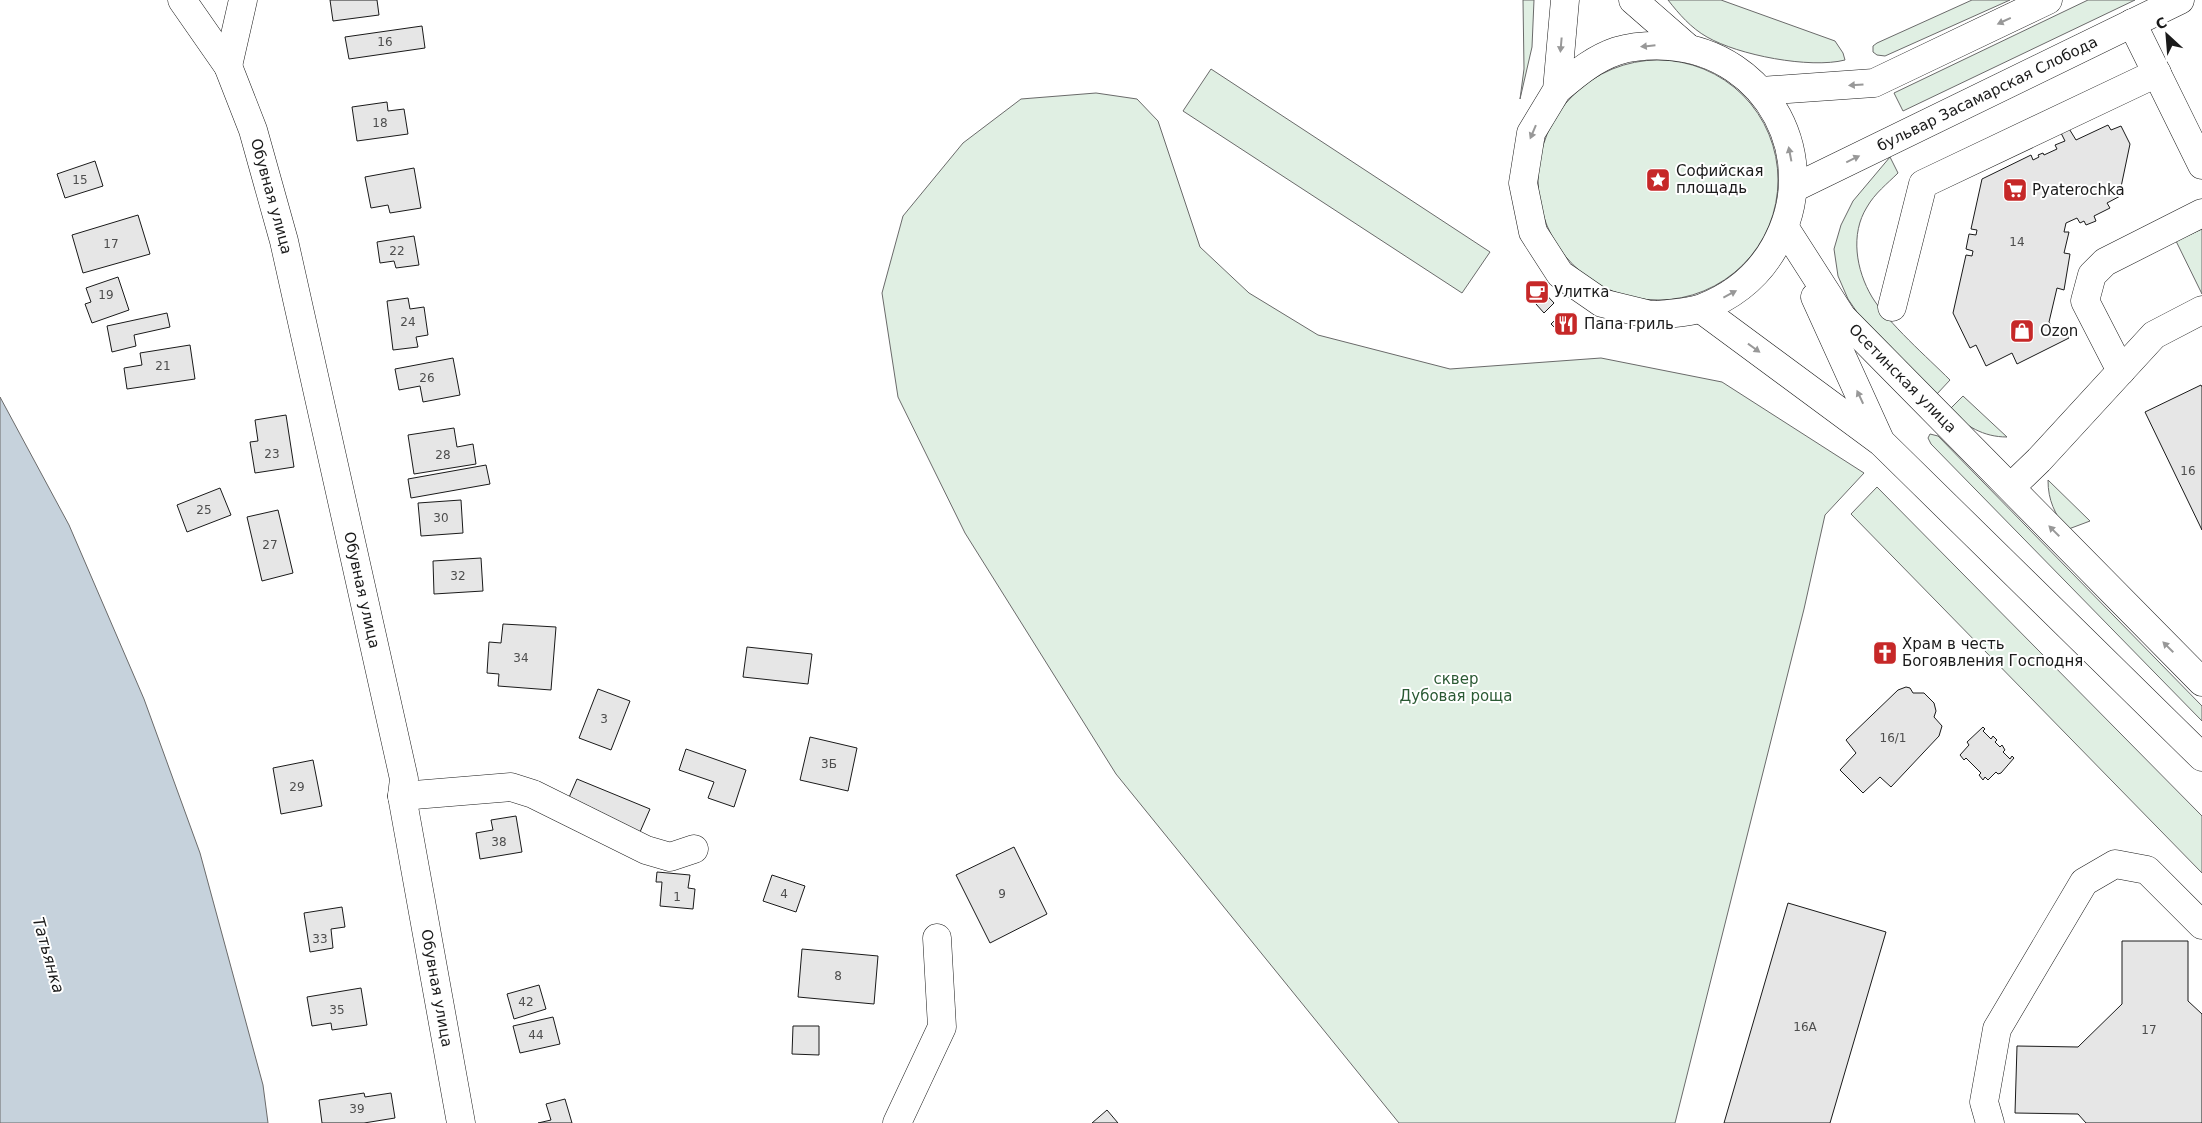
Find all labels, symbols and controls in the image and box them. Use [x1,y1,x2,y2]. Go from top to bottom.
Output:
north arrow [2142,10,2192,60]
text: С [2153,14,2169,33]
one-way arrow [1997,17,2011,25]
street label: бульвар Засамарская Слобода [1874,33,2100,155]
house number: 16 [377,35,393,49]
one-way arrow [1557,37,1565,53]
one-way arrow [1639,42,1655,50]
one-way arrow [1847,81,1863,89]
house number: 18 [372,116,388,130]
one-way arrow [1529,125,1537,140]
street label: Обувная улица [247,136,296,256]
one-way arrow [1786,146,1794,162]
one-way arrow [1846,155,1861,164]
place label: Софийская площадь [1676,162,1764,197]
place icon: Софийская площадь [1645,167,1671,193]
house number: 15 [72,173,88,187]
supermarket icon: Pyaterochka [2002,177,2028,203]
place label: Pyaterochka [2032,181,2125,199]
house number: 14 [2009,235,2025,249]
house number: 17 [103,237,119,251]
house number: 22 [389,244,405,258]
cafe icon: Улитка [1524,279,1550,305]
place label: Улитка [1554,283,1609,301]
house number: 19 [98,288,114,302]
one-way arrow [1723,290,1738,298]
restaurant icon: Папа гриль [1553,311,1579,337]
house number: 24 [400,315,416,329]
place label: Папа гриль [1584,315,1674,333]
shop icon: Ozon [2009,318,2035,344]
street label: Осетинская улица [1845,320,1960,437]
place label: Ozon [2040,322,2078,340]
one-way arrow [1747,343,1761,353]
house number: 21 [155,359,171,373]
house number: 26 [419,371,435,385]
one-way arrow [1856,390,1864,405]
house number: 23 [264,447,280,461]
house number: 28 [435,448,451,462]
house number: 16 [2180,464,2196,478]
house number: 25 [196,503,212,517]
house number: 30 [433,511,449,525]
one-way arrow [2048,525,2060,537]
street label: Обувная улица [340,530,384,650]
house number: 27 [262,538,278,552]
house number: 32 [450,569,466,583]
place label: Храм в честь Богоявления Господня [1902,635,2083,670]
church icon: Храм в честь Богоявления Господня [1872,640,1898,666]
one-way arrow [2162,641,2174,653]
house number: 34 [513,651,529,665]
park label: сквер Дубовая роща [1400,670,1512,705]
house number: 3 [600,712,608,726]
house number: 16/1 [1880,731,1906,745]
house number: 3Б [821,757,837,771]
house number: 29 [289,780,305,794]
house number: 38 [491,835,507,849]
house number: 4 [780,887,788,901]
house number: 9 [998,887,1006,901]
house number: 1 [673,890,681,904]
water label: Татьянка [29,915,68,995]
street label: Обувная улица [417,928,456,1048]
house number: 33 [312,932,328,946]
house number: 8 [834,969,842,983]
house number: 42 [518,995,534,1009]
house number: 35 [329,1003,345,1017]
house number: 16А [1793,1020,1818,1034]
house number: 17 [2141,1023,2157,1037]
house number: 44 [528,1028,544,1042]
house number: 39 [349,1102,365,1116]

